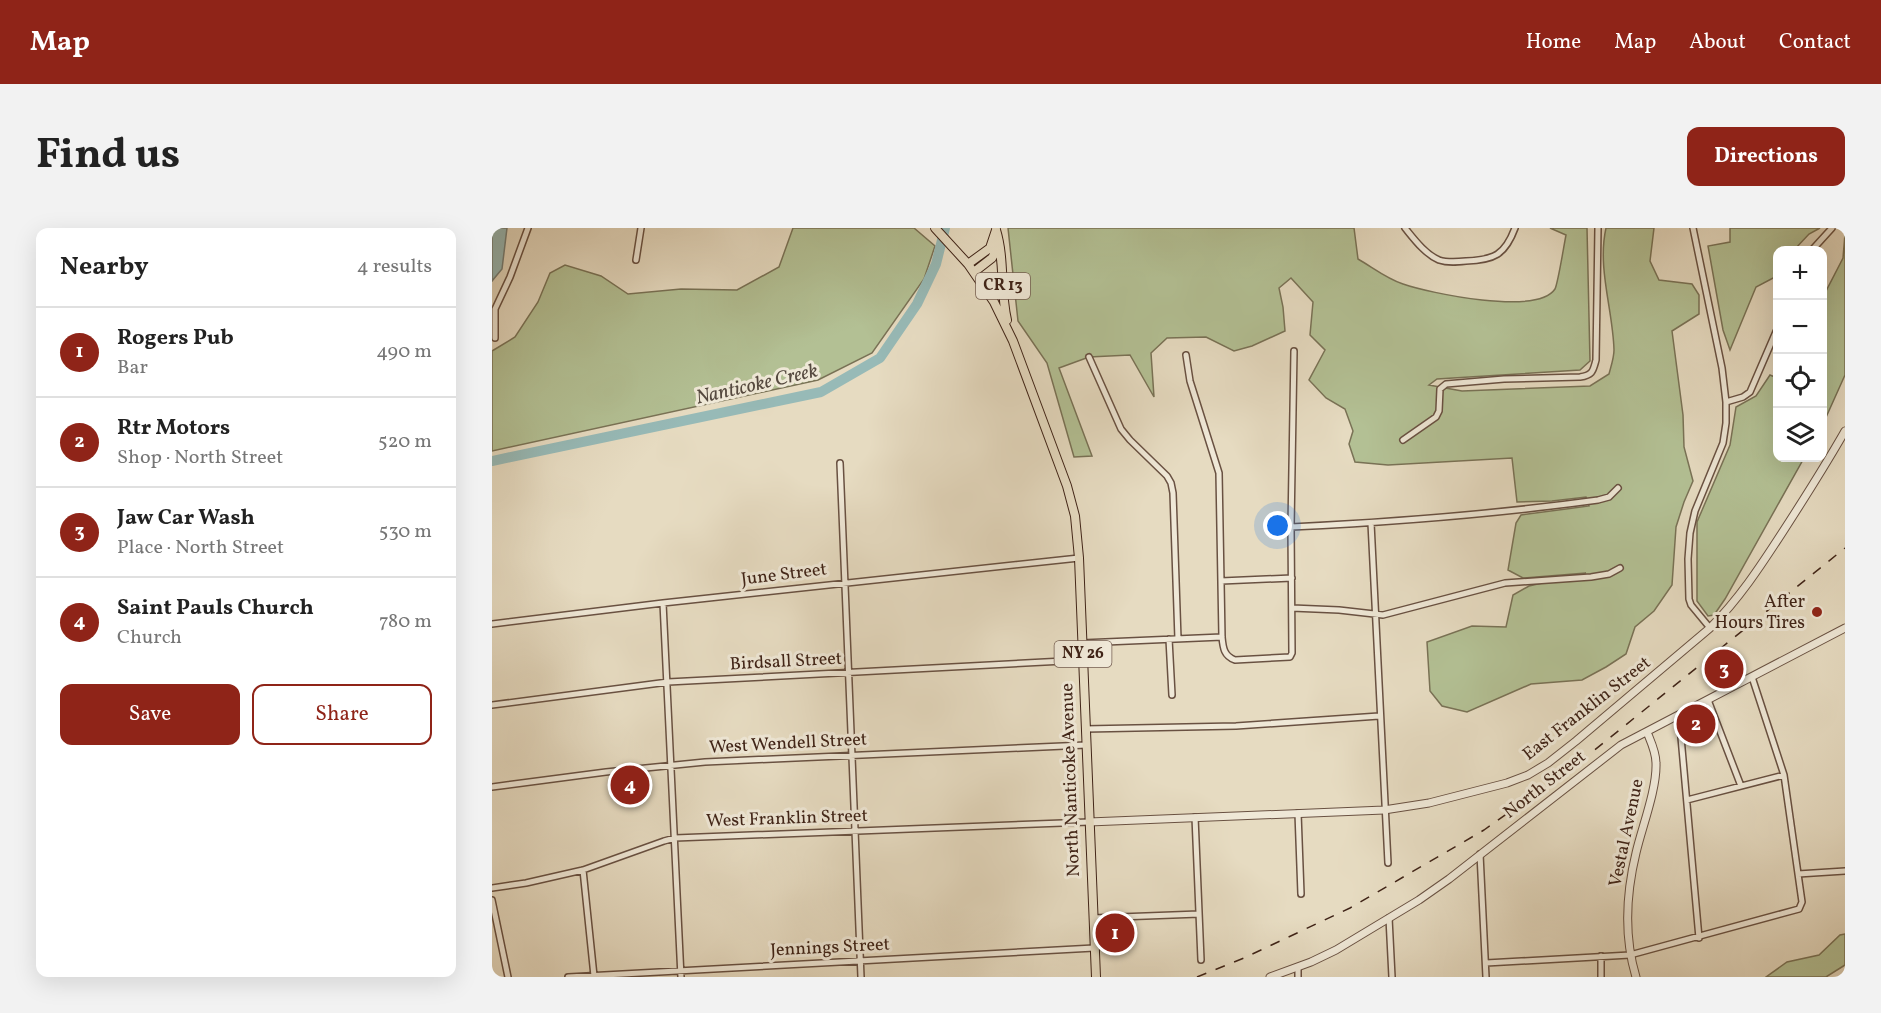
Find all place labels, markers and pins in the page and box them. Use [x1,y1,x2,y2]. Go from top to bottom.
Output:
place label: After Hours Tires [1715,590,1805,636]
marker: After Hours Tires [1810,605,1824,619]
pin: 3 [1704,646,1744,692]
pin: 2 [1676,702,1716,746]
pin: 4 [610,762,650,808]
pin: 1 [1096,910,1134,956]

